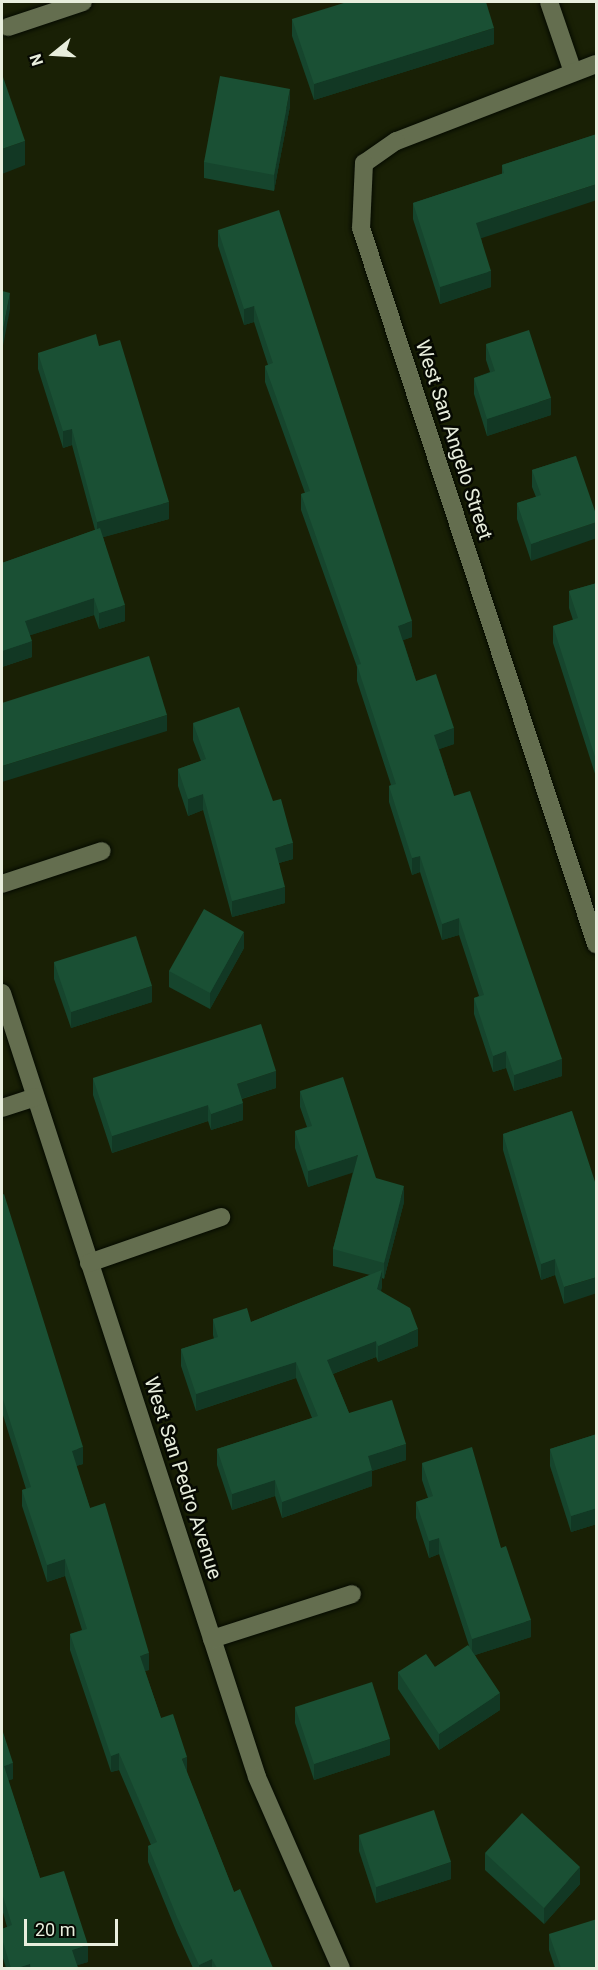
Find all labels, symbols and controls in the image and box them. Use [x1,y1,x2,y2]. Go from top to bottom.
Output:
north arrow [24,24,84,84]
text: N [26,51,47,68]
street label: West San Angelo Street [410,337,498,543]
street label: West San Pedro Avenue [139,1374,227,1582]
scale bar [27,1907,122,1945]
text: 20 m [35,1919,75,1940]

